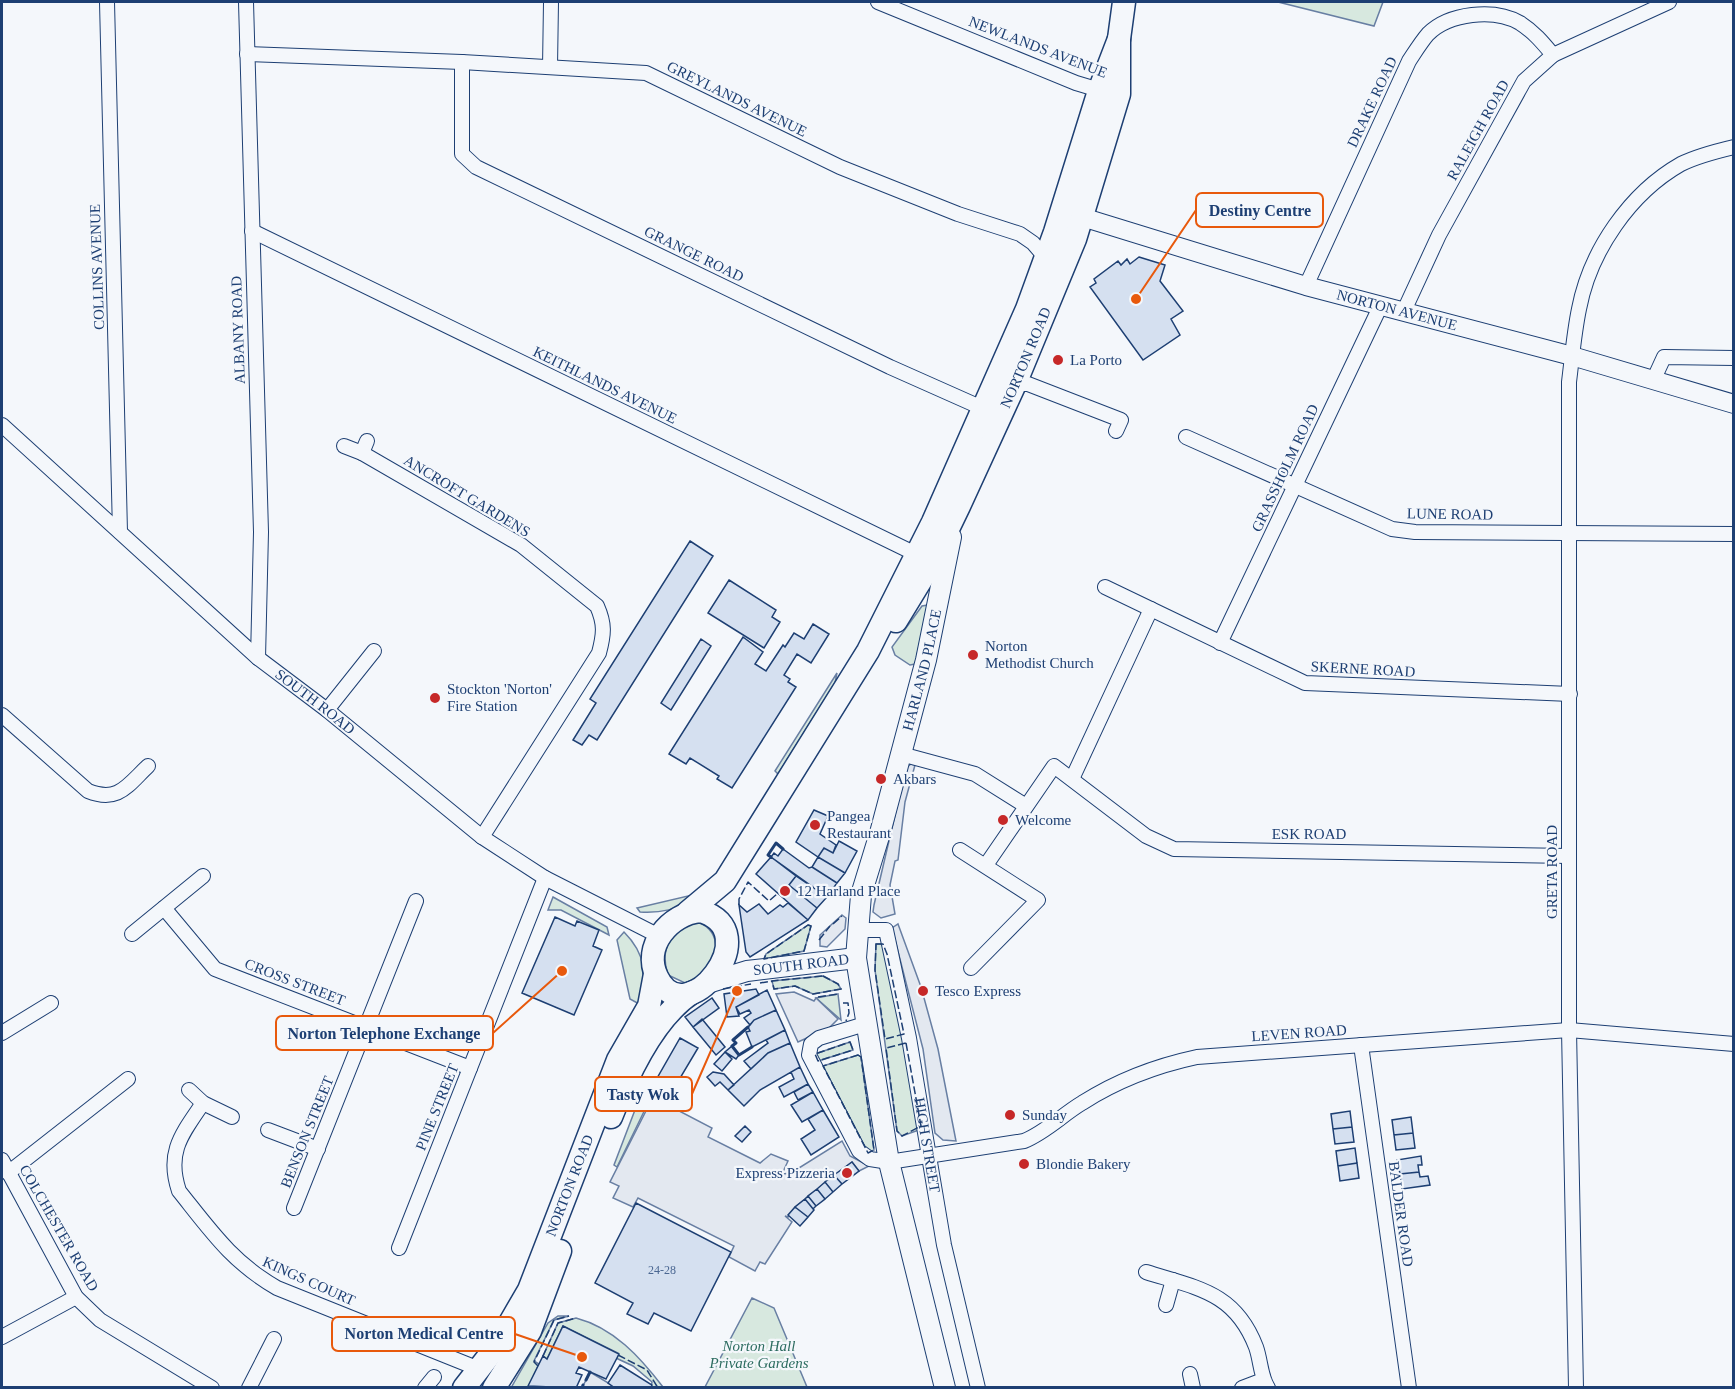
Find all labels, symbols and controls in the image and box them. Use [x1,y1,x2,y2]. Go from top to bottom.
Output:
street label: NEWLANDS AVENUE [967,13,1109,81]
street label: DRAKE ROAD [1344,54,1400,150]
street label: GREYLANDS AVENUE [665,58,809,140]
street label: RALEIGH ROAD [1444,77,1512,183]
callout: Destiny Centre [1196,193,1323,227]
text: Destiny Centre [1209,202,1311,220]
street label: COLLINS AVENUE [87,204,107,330]
street label: GRANGE ROAD [642,223,747,285]
street label: ALBANY ROAD [228,275,248,384]
street label: NORTON AVENUE [1335,286,1459,333]
street label: NORTON ROAD [997,305,1054,410]
street label: KEITHLANDS AVENUE [531,343,679,427]
place label: La Porto [1070,352,1122,368]
marker: La Porto [1051,353,1065,367]
street label: GRASSHOLM ROAD [1248,402,1322,534]
street label: ANCROFT GARDENS [401,452,533,540]
street label: LUNE ROAD [1407,505,1493,523]
street label: HARLAND PLACE [900,608,944,733]
place label: Norton Methodist Church [985,638,1094,671]
marker: Norton Methodist Church [966,648,980,662]
street label: SKERNE ROAD [1310,658,1416,680]
street label: SOUTH ROAD [272,666,358,738]
place label: Stockton 'Norton' Fire Station [447,681,552,714]
marker: Stockton 'Norton' Fire Station [428,691,442,705]
place label: Akbars [893,771,936,787]
marker: Akbars [874,772,888,786]
place label: Pangea Restaurant [827,808,892,841]
place label: Welcome [1015,812,1072,828]
marker: Welcome [996,813,1010,827]
marker: Pangea Restaurant [808,818,822,832]
street label: GRETA ROAD [1544,825,1560,919]
street label: ESK ROAD [1272,826,1346,842]
place label: 12 Harland Place [797,883,901,899]
marker: 12 Harland Place [778,884,792,898]
street label: SOUTH ROAD [752,951,850,978]
street label: CROSS STREET [243,955,347,1009]
place label: Tesco Express [935,983,1021,999]
marker: Tesco Express [916,984,930,998]
callout: Norton Telephone Exchange [276,1016,493,1050]
street label: LEVEN ROAD [1251,1022,1347,1044]
text: Norton Telephone Exchange [288,1025,480,1043]
street label: PINE STREET [412,1061,462,1153]
street label: BENSON STREET [277,1074,337,1190]
callout: Tasty Wok [595,1077,692,1111]
text: Tasty Wok [607,1086,679,1104]
street label: HIGH STREET [911,1096,943,1194]
place label: Sunday [1022,1107,1068,1123]
marker: Sunday [1003,1108,1017,1122]
street label: NORTON ROAD [543,1132,596,1239]
place label: Blondie Bakery [1036,1156,1131,1172]
marker: Blondie Bakery [1017,1157,1031,1171]
street label: BALDER ROAD [1386,1160,1416,1268]
street label: COLCHESTER ROAD [16,1162,102,1294]
place label: Express Pizzeria [735,1165,835,1181]
marker: Express Pizzeria [840,1166,854,1180]
street label: KINGS COURT [260,1253,358,1309]
house number: 24-28 [648,1263,676,1277]
callout: Norton Medical Centre [332,1317,515,1351]
text: Norton Medical Centre [345,1325,503,1342]
park label: Norton Hall Private Gardens [708,1338,809,1371]

